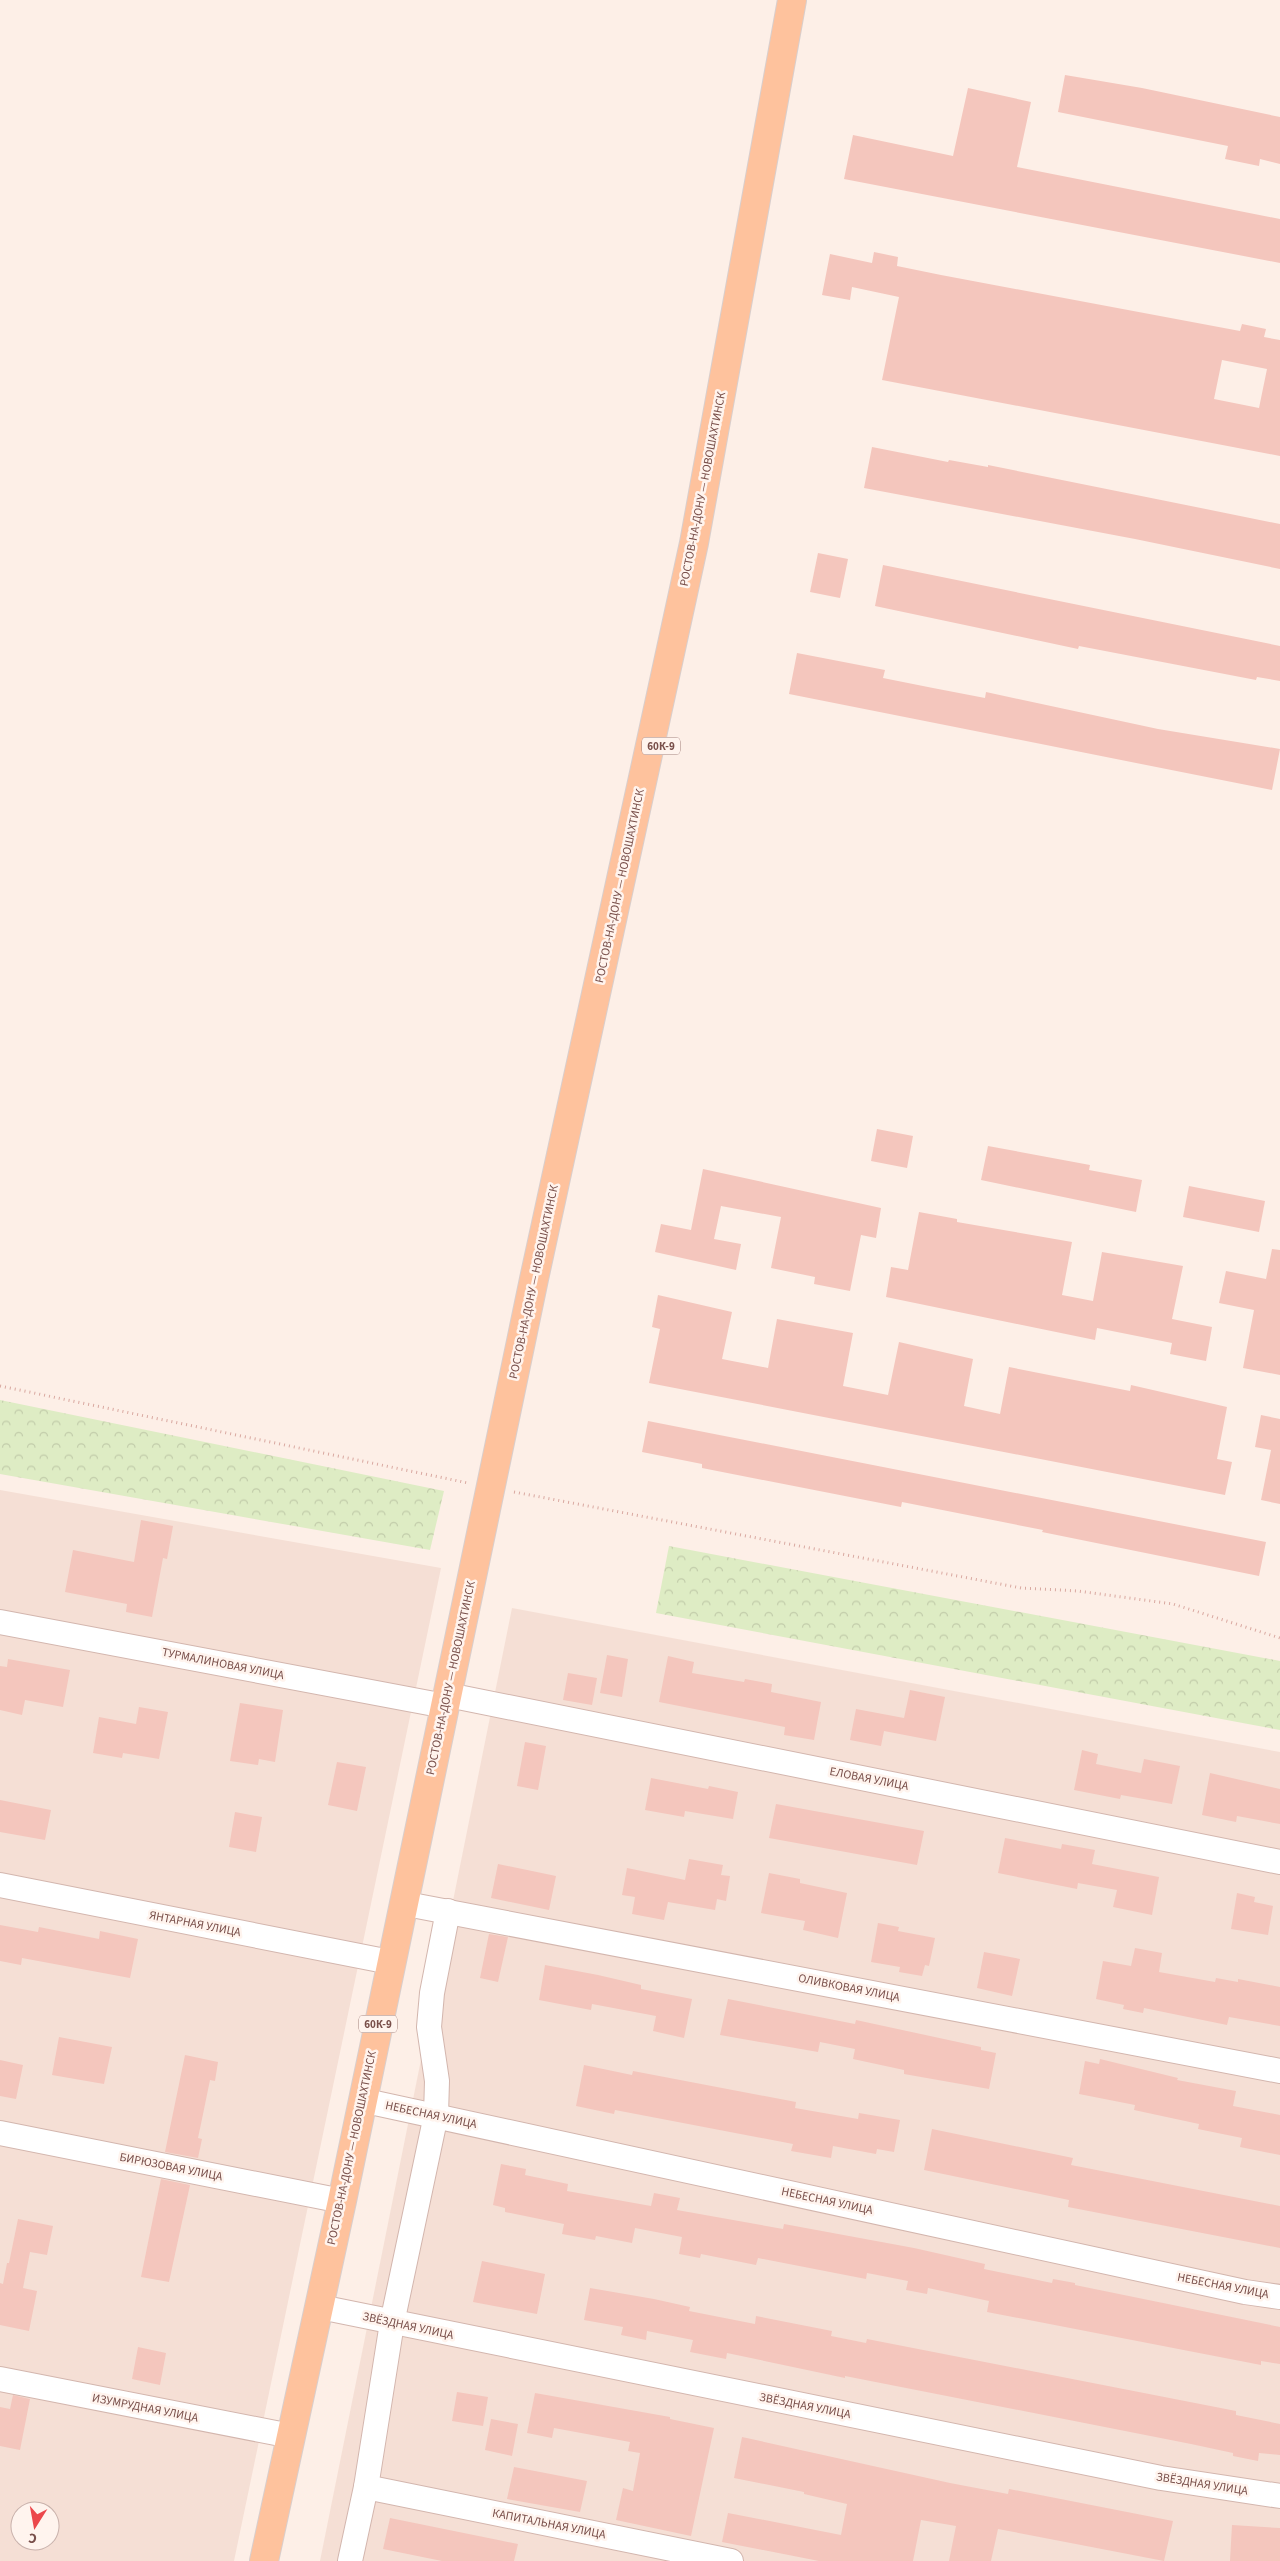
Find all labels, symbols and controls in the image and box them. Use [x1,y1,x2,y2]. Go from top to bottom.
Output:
street label: РОСТОВ-НА-ДОНУ — НОВОШАХТИНСК [676,390,730,588]
road number: 60К-9 [642,738,680,754]
street label: РОСТОВ-НА-ДОНУ — НОВОШАХТИНСК [591,787,649,984]
street label: РОСТОВ-НА-ДОНУ — НОВОШАХТИНСК [505,1183,563,1380]
street label: РОСТОВ-НА-ДОНУ — НОВОШАХТИНСК [422,1579,480,1776]
street label: ТУРМАЛИНОВАЯ УЛИЦА [160,1644,286,1684]
street label: ЕЛОВАЯ УЛИЦА [828,1763,910,1795]
street label: ЯНТАРНАЯ УЛИЦА [148,1907,243,1941]
street label: ОЛИВКОВАЯ УЛИЦА [797,1970,902,2006]
road number: 60К-9 [359,2016,397,2032]
street label: РОСТОВ-НА-ДОНУ — НОВОШАХТИНСК [323,2049,381,2246]
street label: НЕБЕСНАЯ УЛИЦА [384,2097,479,2133]
street label: БИРЮЗОВАЯ УЛИЦА [118,2149,224,2185]
street label: НЕБЕСНАЯ УЛИЦА [780,2183,875,2219]
street label: НЕБЕСНАЯ УЛИЦА [1176,2269,1271,2303]
street label: ЗВЁЗДНАЯ УЛИЦА [361,2308,456,2344]
street label: ИЗУМРУДНАЯ УЛИЦА [90,2389,200,2427]
street label: ЗВЁЗДНАЯ УЛИЦА [758,2389,853,2423]
street label: ЗВЁЗДНАЯ УЛИЦА [1155,2468,1250,2500]
north arrow [10,2501,60,2551]
street label: КАПИТАЛЬНАЯ УЛИЦА [491,2505,608,2543]
text: С [27,2527,39,2548]

